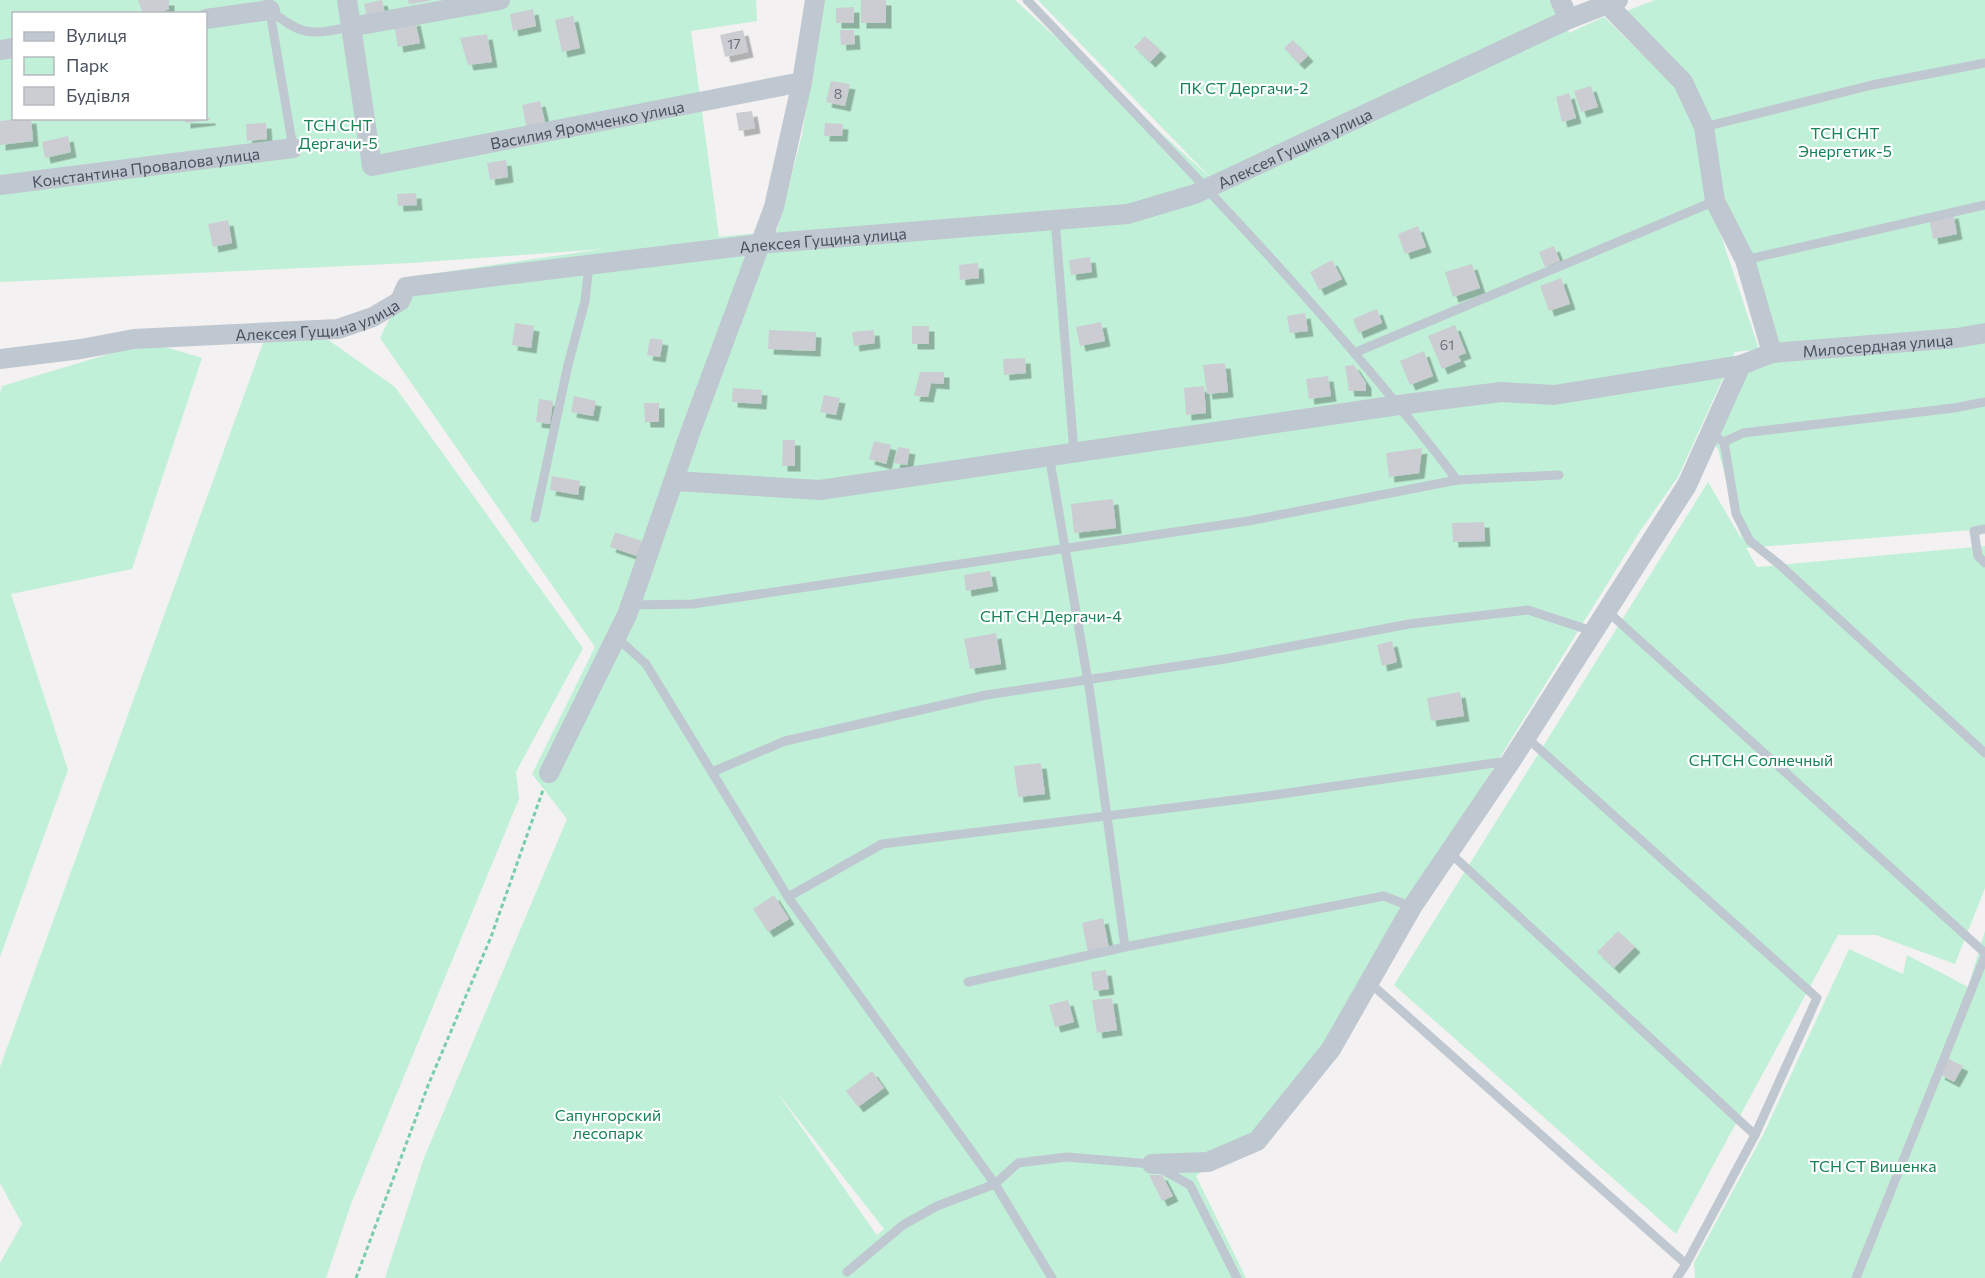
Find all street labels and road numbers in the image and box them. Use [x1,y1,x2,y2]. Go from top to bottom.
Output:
street label: Василия Яромченко улица [488,96,686,152]
street label: Алексея Гущина улица [1214,103,1375,192]
street label: Константина Провалова улица [31,143,261,190]
street label: Алексея Гущина улица [738,223,907,256]
street label: Алексея Гущина улица [235,294,402,344]
street label: Милосердная улица [1802,329,1954,360]

